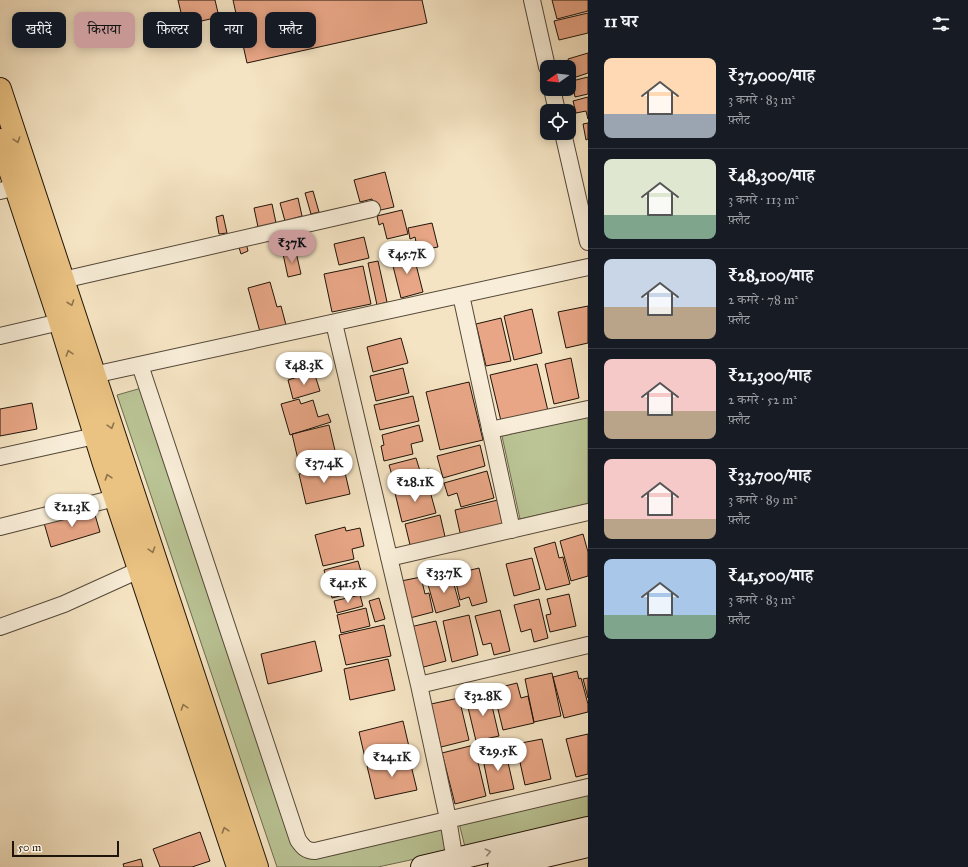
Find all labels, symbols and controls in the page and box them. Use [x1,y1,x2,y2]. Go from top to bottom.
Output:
text: 11 घर [604,11,638,32]
chip: खरीदें [12,12,66,48]
chip: किराया [74,12,135,48]
chip: फ़िल्टर [143,12,202,48]
chip: नया [210,12,257,48]
chip: फ़्लैट [265,12,316,48]
icon: filters [930,13,952,35]
north arrow [540,60,576,96]
map controls [540,60,576,140]
text: ₹37,000/माह [728,65,815,86]
icon: home [636,74,684,122]
text: 3 कमरे · 83 m² [728,92,795,108]
button: locate [540,104,576,140]
text: फ़्लैट [728,112,750,128]
one-way arrow [12,136,20,143]
text: ₹48,300/माह [728,165,815,186]
icon: home [636,175,684,223]
text: 3 कमरे · 113 m² [728,192,799,208]
text: फ़्लैट [728,212,750,228]
pin: ₹37K [268,230,316,264]
text: ₹37K [278,235,306,251]
pin: ₹45.7K [374,241,440,275]
text: ₹45.7K [388,246,426,262]
text: ₹28,100/माह [728,265,813,286]
icon: home [636,275,684,323]
text: 2 कमरे · 78 m² [728,292,798,308]
one-way arrow [66,299,74,306]
text: फ़्लैट [728,312,750,328]
one-way arrow [65,350,74,357]
pin: ₹48.3K [271,352,337,386]
text: ₹48.3K [285,357,323,373]
text: ₹21,300/माह [728,365,811,386]
icon: home [636,375,684,423]
text: 2 कमरे · 52 m² [728,392,797,408]
text: फ़्लैट [728,412,750,428]
one-way arrow [107,423,115,430]
pin: ₹37.4K [291,450,357,484]
text: ₹37.4K [305,455,343,471]
text: ₹33,700/माह [728,465,811,486]
pin: ₹28.1K [382,469,448,503]
one-way arrow [105,473,113,480]
text: ₹28.1K [396,474,434,490]
icon: home [636,475,684,523]
text: 3 कमरे · 89 m² [728,492,797,508]
pin: ₹21.3K [39,494,105,528]
text: ₹21.3K [54,499,90,515]
text: फ़्लैट [728,512,750,528]
one-way arrow [147,546,156,553]
pin: ₹33.7K [411,560,477,594]
text: ₹33.7K [426,565,462,581]
text: ₹41,500/माह [728,565,813,586]
pin: ₹41.5K [315,570,381,604]
text: ₹41.5K [329,575,367,591]
icon: home [636,575,684,623]
text: 3 कमरे · 83 m² [728,592,795,608]
text: फ़्लैट [728,612,750,628]
pin: ₹32.8K [450,683,516,717]
text: ₹32.8K [464,688,502,704]
one-way arrow [181,703,189,710]
pin: ₹29.5K [465,738,531,772]
text: ₹29.5K [479,743,517,759]
pin: ₹24.1K [359,744,425,778]
text: ₹24.1K [373,749,411,765]
one-way arrow [221,827,230,834]
scale bar [12,839,119,858]
text: 50 m [18,841,41,854]
one-way arrow [484,848,491,856]

